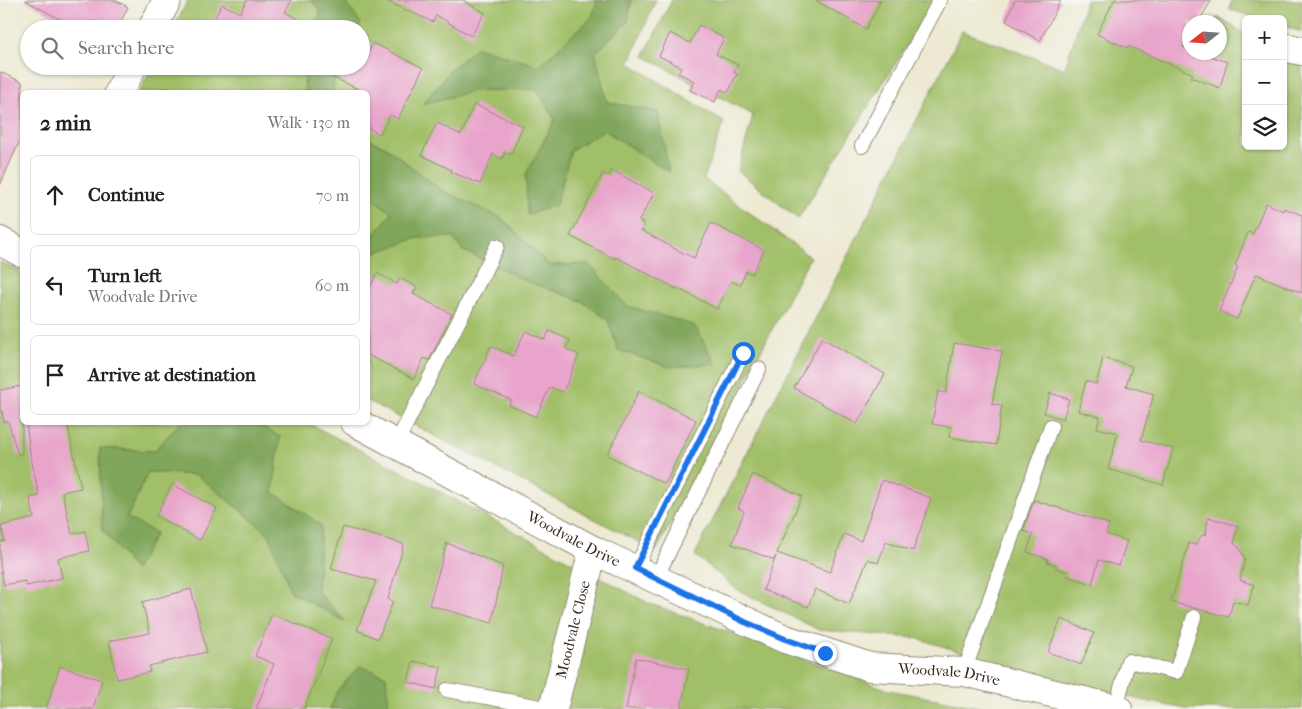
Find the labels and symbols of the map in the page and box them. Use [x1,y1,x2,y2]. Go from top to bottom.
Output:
north arrow [1182,15,1227,60]
route start [732,342,755,365]
street label: Woodvale Drive [523,507,624,571]
street label: Moodvale Close [552,578,594,680]
route end [814,642,837,665]
street label: Woodvale Drive [897,659,1003,689]

